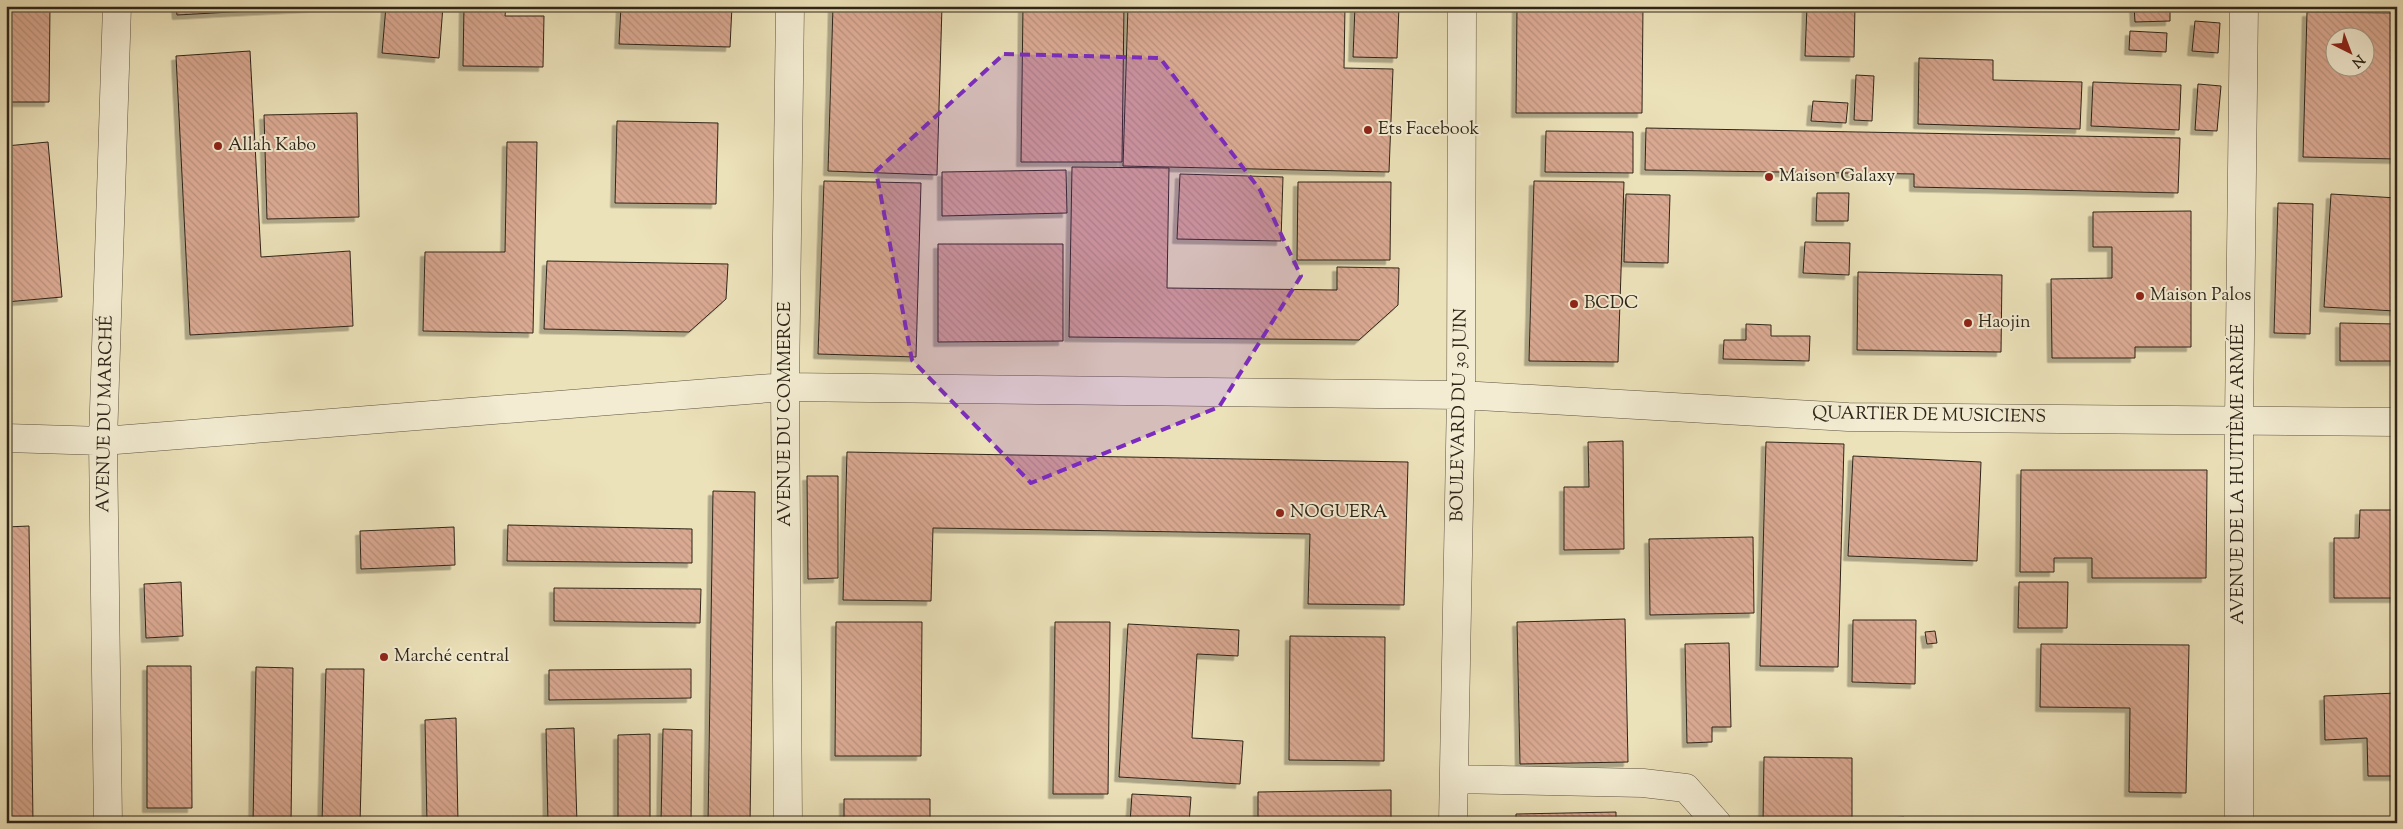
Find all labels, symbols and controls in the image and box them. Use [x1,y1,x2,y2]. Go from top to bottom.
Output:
north arrow [2326,28,2376,78]
text: N [2347,49,2368,71]
place label: Ets Facebook [1378,117,1479,143]
marker: Ets Facebook [1362,124,1374,136]
place label: Allah Kabo [228,133,316,159]
marker: Allah Kabo [212,140,224,152]
place label: Maison Galaxy [1779,164,1895,190]
marker: Maison Galaxy [1763,171,1775,183]
place label: Maison Palos [2150,283,2251,309]
marker: Maison Palos [2134,290,2146,302]
place label: BCDC [1584,291,1639,317]
marker: BCDC [1568,298,1580,310]
street label: AVENUE DU COMMERCE [773,301,799,527]
street label: BOULEVARD DU 30 JUIN [1445,308,1475,522]
place label: Haojin [1978,310,2031,336]
street label: AVENUE DU MARCHÉ [91,315,121,513]
marker: Haojin [1962,317,1974,329]
street label: AVENUE DE LA HUITIÈME ARMÉE [2226,323,2252,624]
street label: QUARTIER DE MUSICIENS [1812,401,2046,431]
place label: NOGUERA [1290,500,1388,526]
marker: NOGUERA [1274,507,1286,519]
place label: Marché central [394,644,509,670]
marker: Marché central [378,651,390,663]

